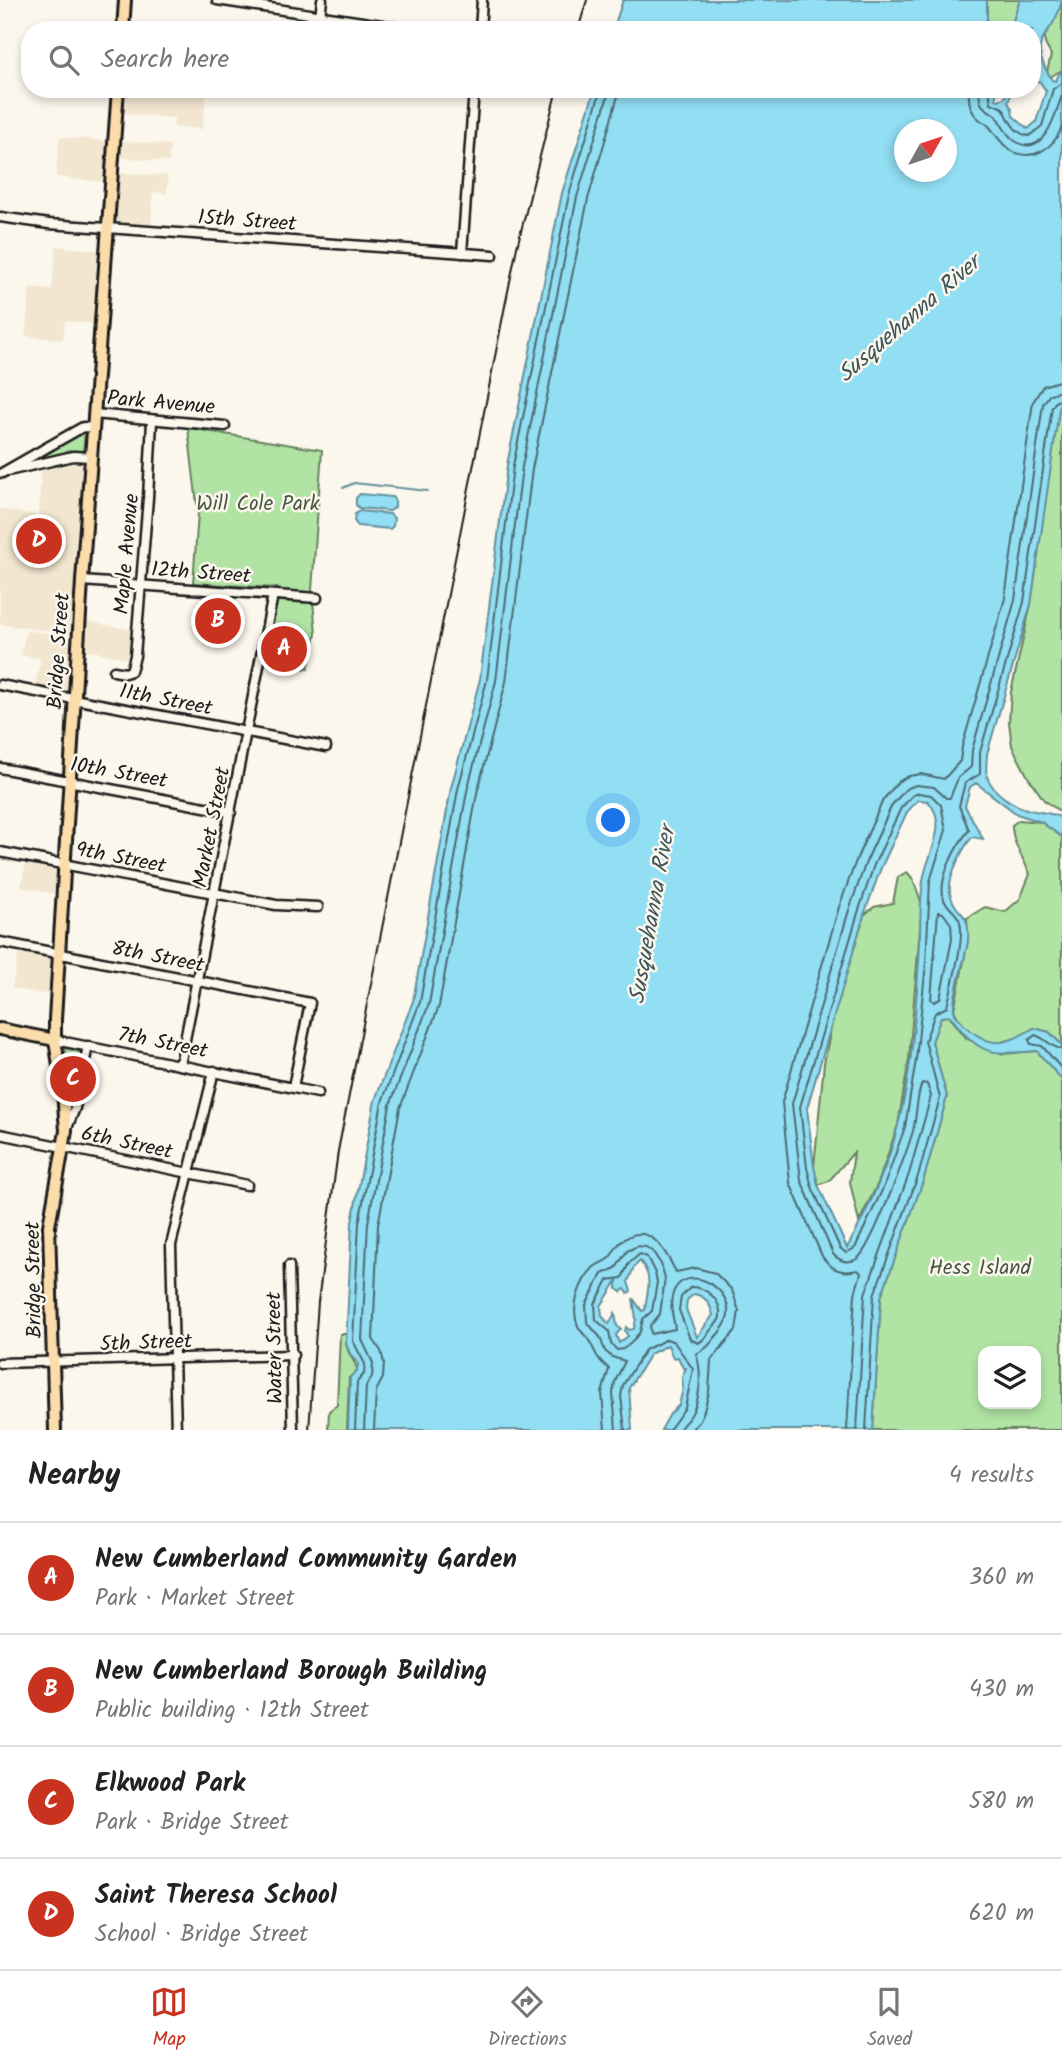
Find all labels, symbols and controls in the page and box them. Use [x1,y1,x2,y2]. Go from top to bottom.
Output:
search box [21,21,1041,98]
text: Search here [101,39,229,81]
icon: search [45,41,83,79]
north arrow [894,119,957,182]
street label: 15th Street [196,202,298,241]
water label: Susquehanna River [830,244,992,392]
street label: Park Avenue [105,382,217,425]
park label: Will Cole Park [196,488,320,521]
street label: Maple Avenue [106,492,149,616]
pin: D [16,515,62,567]
street label: 12th Street [150,554,253,593]
street label: Bridge Street [39,591,80,711]
pin: B [195,595,241,647]
pin: A [261,623,307,675]
street label: 11th Street [116,675,216,726]
street label: 10th Street [68,749,171,798]
street label: Market Street [185,763,241,891]
your location [596,803,630,837]
water label: Susquehanna River [620,819,687,1007]
street label: 9th Street [73,834,170,884]
street label: 8th Street [109,932,208,983]
street label: 7th Street [115,1019,211,1068]
pin: C [50,1053,96,1105]
street label: 6th Street [78,1118,176,1169]
street label: Bridge Street [17,1220,52,1339]
park label: Hess Island [929,1252,1031,1285]
street label: Water Street [258,1291,293,1404]
street label: 5th Street [99,1325,194,1362]
map controls [978,1346,1041,1409]
button: layers [978,1346,1041,1409]
text: Nearby [28,1452,120,1500]
text: 4 results [949,1458,1034,1494]
text: New Cumberland Community Garden [95,1539,517,1581]
text: A [44,1560,58,1596]
text: 360 m [969,1560,1034,1596]
text: Park · Market Street [95,1581,295,1617]
text: New Cumberland Borough Building [95,1651,487,1693]
text: B [44,1672,58,1708]
text: 430 m [969,1672,1034,1708]
text: Public building · 12th Street [95,1693,369,1729]
text: Elkwood Park [95,1763,245,1805]
text: C [44,1784,58,1820]
text: 580 m [969,1784,1034,1820]
text: Park · Bridge Street [95,1805,289,1841]
text: Saint Theresa School [95,1875,337,1917]
text: D [43,1896,59,1932]
text: 620 m [969,1896,1034,1932]
text: School · Bridge Street [95,1917,308,1953]
tab: Map [150,1983,188,2055]
tab: Directions [488,1983,567,2055]
tab: Saved [867,1983,912,2055]

